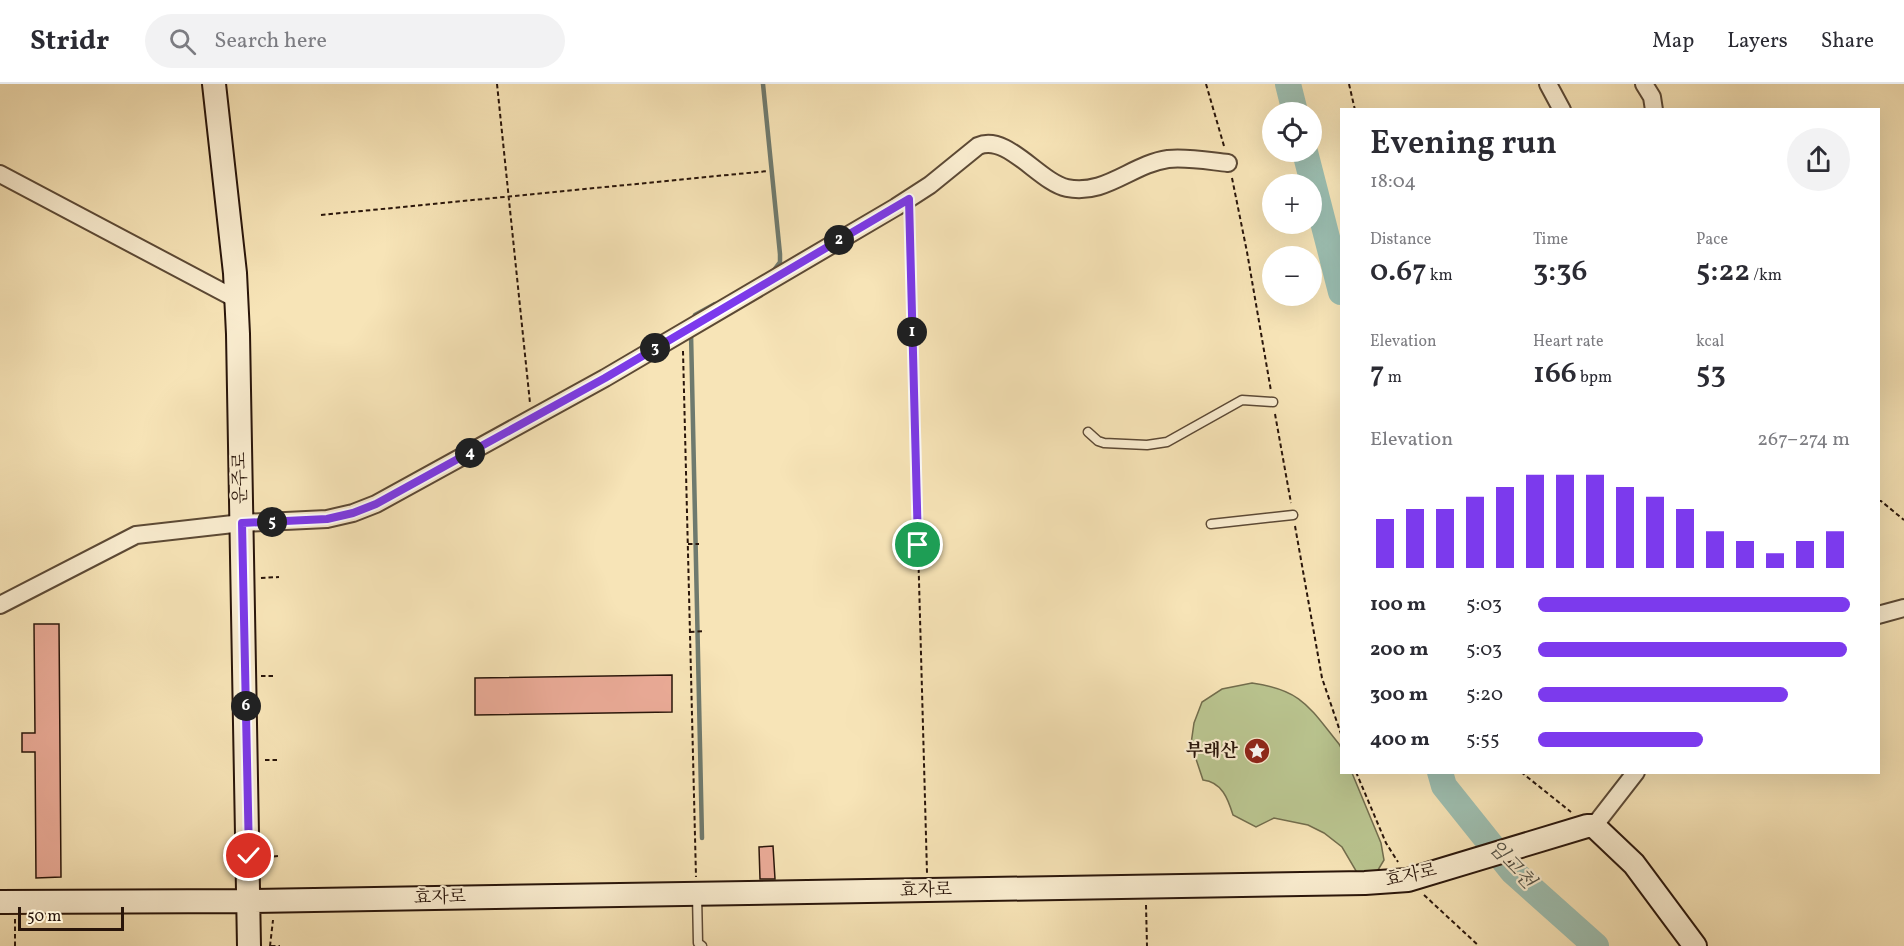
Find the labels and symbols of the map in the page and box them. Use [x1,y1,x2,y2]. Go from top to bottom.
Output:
pin: 2 [824,225,854,255]
pin: 1 [897,317,927,347]
pin: 3 [640,333,670,363]
pin: 4 [455,438,485,468]
street label: 운주로 [228,452,254,504]
pin: 5 [257,507,287,537]
pin [892,519,943,570]
pin: 6 [231,691,261,721]
place icon: 부래산 [1242,736,1272,766]
place label: 부래산 [1186,739,1239,764]
pin [223,830,274,881]
water label: 임고천 [1481,834,1542,897]
street label: 효자로 [1383,858,1439,894]
street label: 효자로 [900,878,952,904]
street label: 효자로 [414,885,466,911]
scale bar [18,904,124,932]

